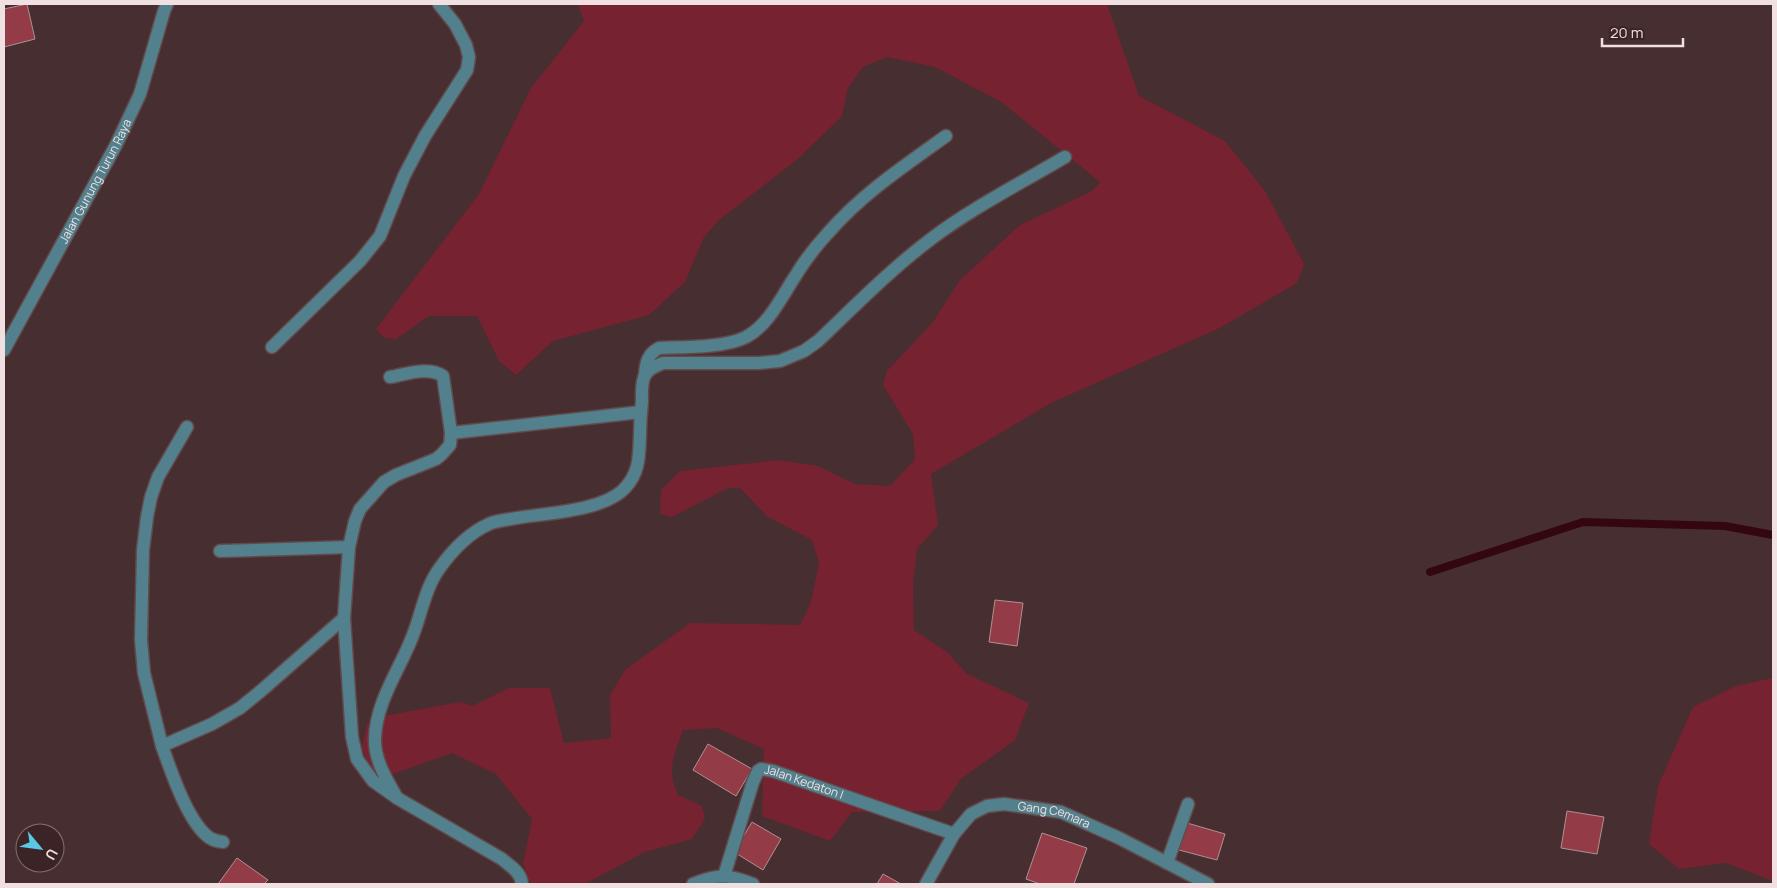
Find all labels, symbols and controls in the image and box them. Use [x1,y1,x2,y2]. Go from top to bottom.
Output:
scale bar [1602,15,1683,47]
text: 20 m [1610,22,1643,43]
street label: Jalan Gunung Turun Raya [55,116,135,246]
street label: Jalan Kedaton I [763,761,846,803]
street label: Gang Cemara [1017,797,1093,832]
north arrow [15,823,65,873]
text: U [41,846,63,864]

